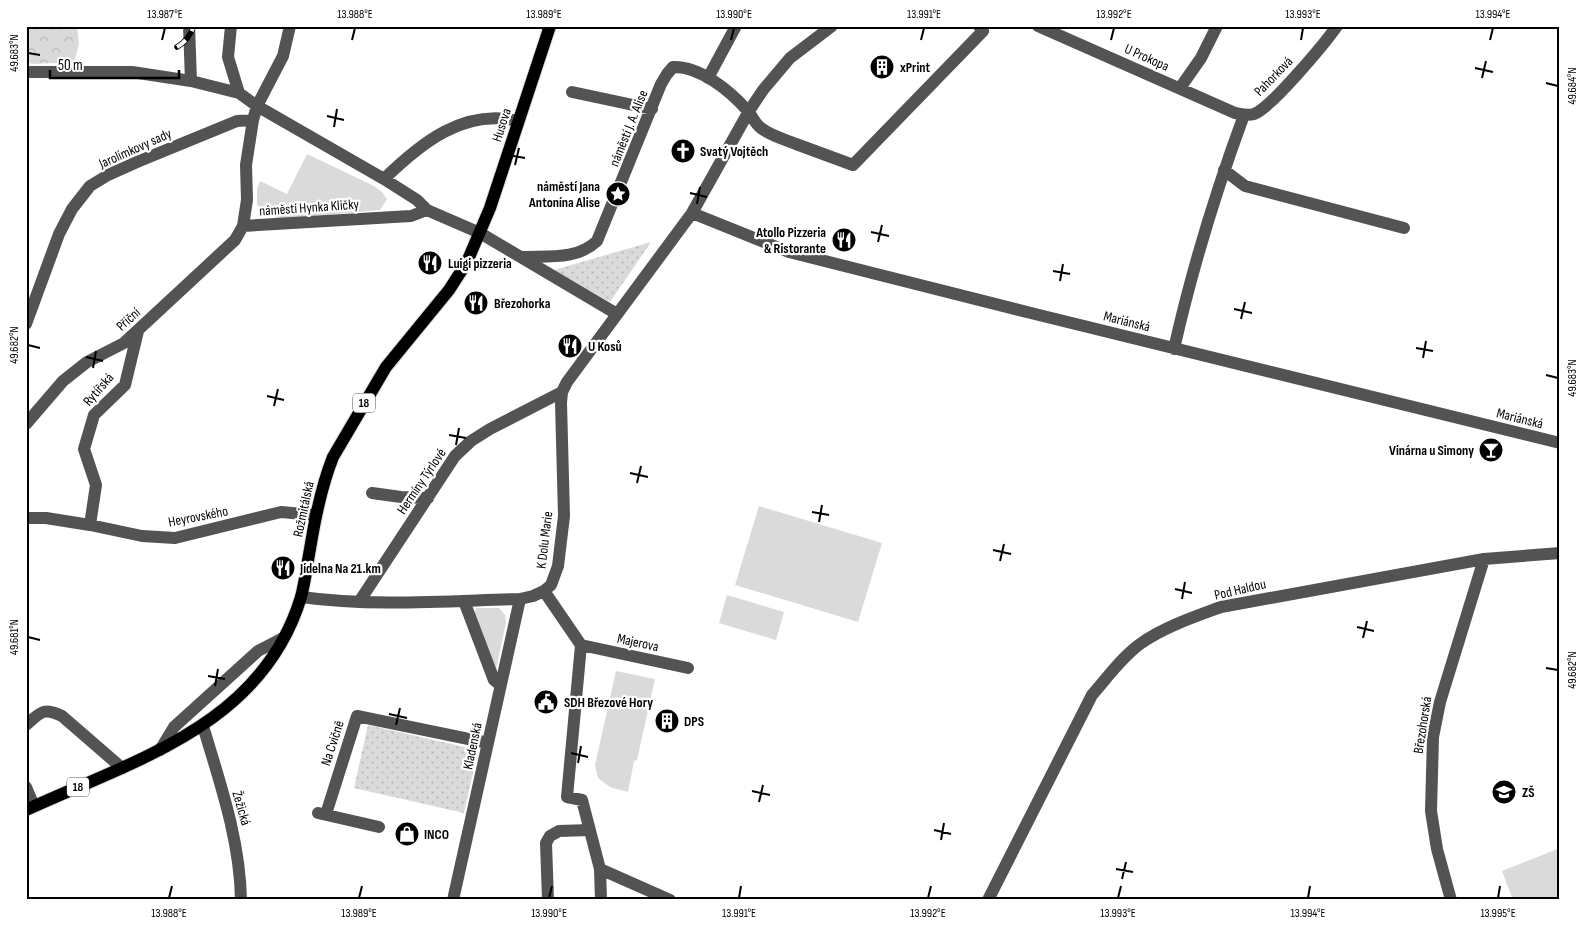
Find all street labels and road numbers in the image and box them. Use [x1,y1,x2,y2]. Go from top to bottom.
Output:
street label: U Prokopa [1122,40,1172,75]
street label: Pahorková [1250,53,1296,100]
street label: náměstí J. A. Alise [605,87,652,169]
street label: Husova [488,106,515,144]
street label: Jarolímkovy sady [95,125,175,172]
street label: náměstí Hynka Kličky [259,195,360,219]
street label: Příční [113,304,144,335]
street label: Mariánská [1102,307,1152,335]
street label: Rytířská [79,369,117,409]
road number: 18 [353,393,375,412]
street label: Mariánská [1495,404,1545,432]
street label: Hermíny Týrlové [393,445,450,517]
street label: Rožmitálská [289,480,318,539]
street label: Heyrovského [167,502,230,531]
street label: K Dolu Marie [533,510,556,570]
street label: Pod Haldou [1213,575,1268,604]
street label: Majerova [616,630,660,655]
street label: Březohorská [1410,695,1435,755]
street label: Na Cvičně [317,718,348,768]
street label: Kladenská [459,721,486,771]
road number: 18 [67,778,89,796]
street label: Žežická [229,789,255,827]

